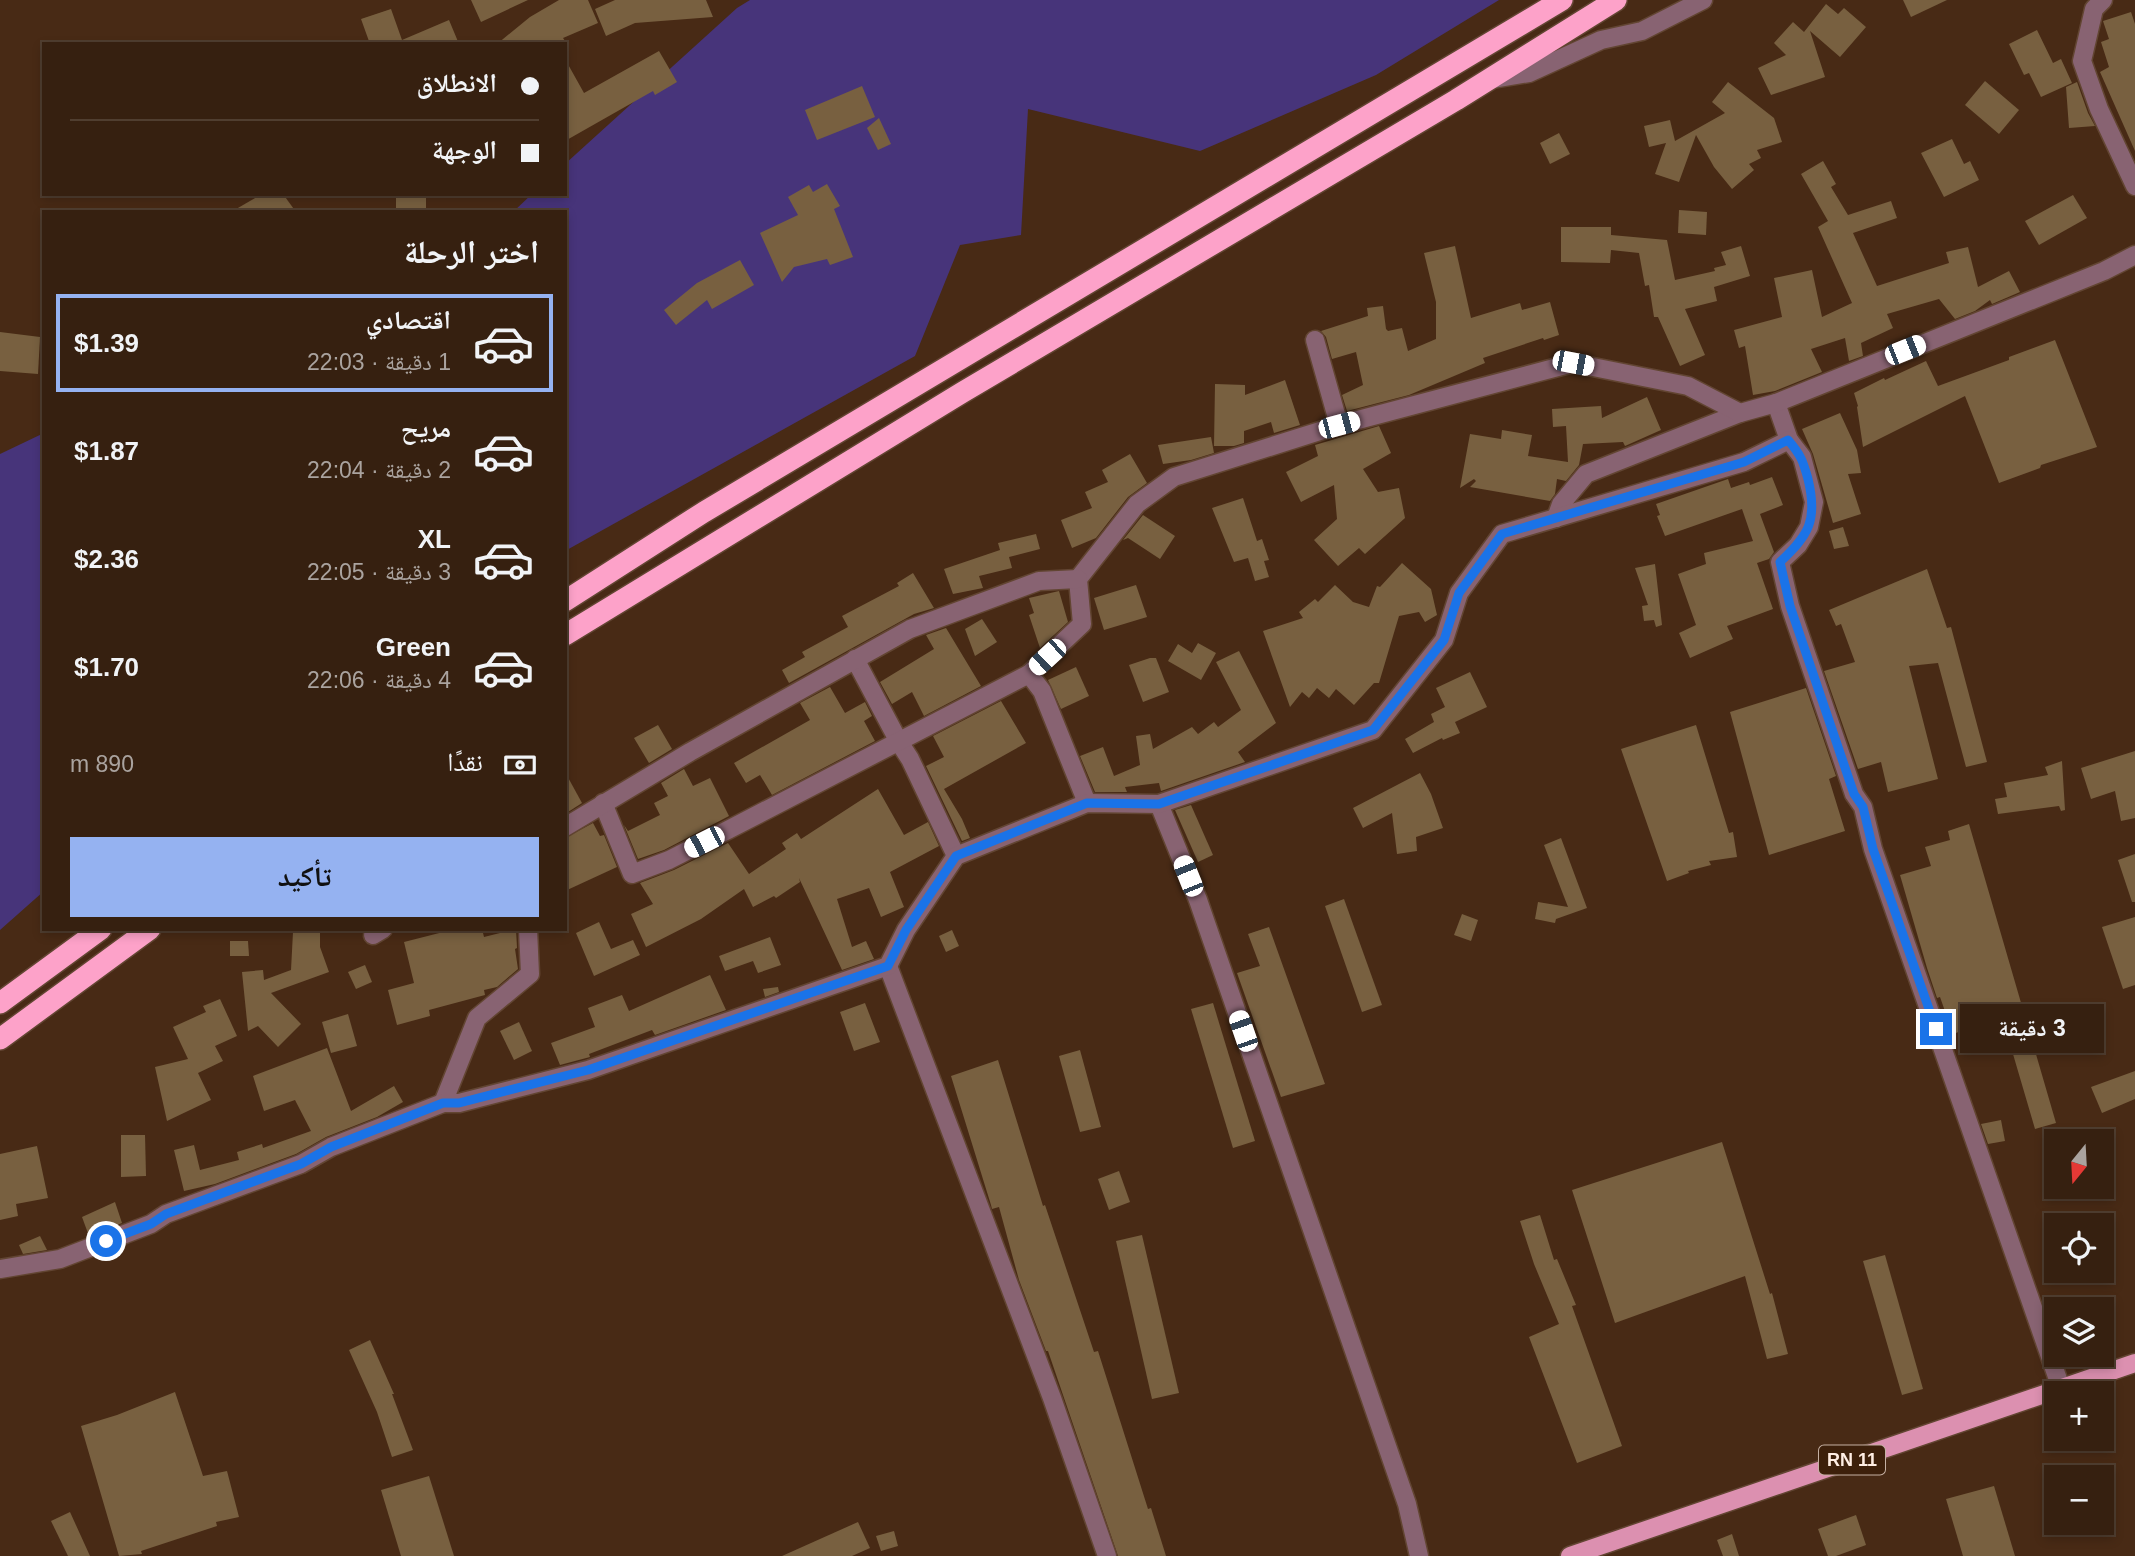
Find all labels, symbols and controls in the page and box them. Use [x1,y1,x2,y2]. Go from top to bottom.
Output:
text: الانطلاق [417,68,497,98]
text: الوجهة [432,135,497,165]
text: اختر الرحلة [404,234,539,270]
text: اقتصادي [366,305,451,335]
icon: car [472,312,535,375]
text: $1.39 [74,328,139,358]
car [1882,332,1929,368]
text: 1 دقيقة · 22:03 [307,349,451,375]
car [1551,349,1596,377]
car [1316,409,1363,441]
text: مريح [401,413,451,443]
icon: car [472,420,535,483]
text: $1.87 [74,436,139,466]
text: 2 دقيقة · 22:04 [307,457,451,483]
text: XL [418,524,451,554]
icon: car [472,528,535,591]
text: $2.36 [74,544,139,574]
text: 3 دقيقة · 22:05 [307,559,451,585]
text: Green [376,632,451,662]
car [1025,635,1070,679]
icon: car [472,636,535,699]
text: $1.70 [74,652,139,682]
text: 4 دقيقة · 22:06 [307,667,451,693]
icon: cash [501,746,539,784]
text: نقدًا [447,747,483,777]
text: 890 m [70,751,134,777]
car [681,823,728,861]
button: تأكيد [70,837,539,917]
car [1171,853,1206,899]
callout: 3 دقيقة [1960,1004,2104,1054]
car [1227,1008,1260,1054]
route end [1920,1013,1952,1045]
text: 3 دقيقة [1998,1015,2066,1041]
north arrow [2044,1129,2114,1199]
map controls [2044,1129,2114,1535]
button: locate [2044,1213,2114,1283]
route start [90,1225,122,1257]
button: layers [2044,1297,2114,1367]
button: + [2044,1381,2114,1451]
road number: RN 11 [1819,1446,1885,1475]
button: − [2044,1465,2114,1535]

